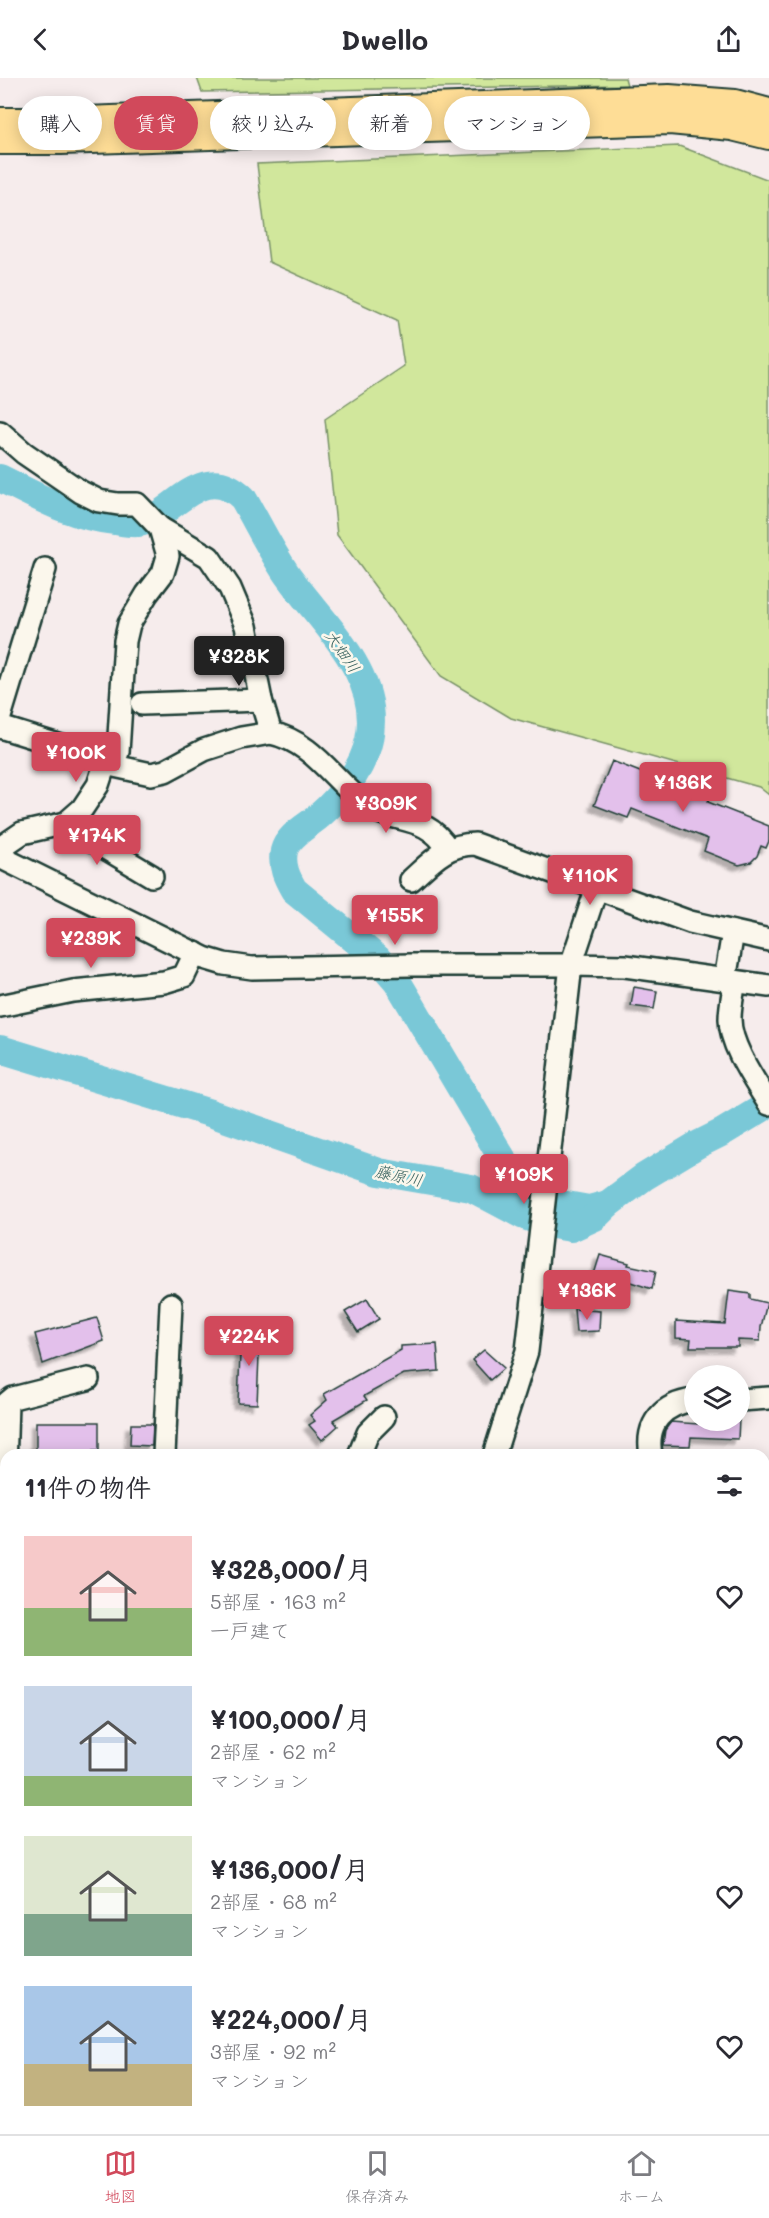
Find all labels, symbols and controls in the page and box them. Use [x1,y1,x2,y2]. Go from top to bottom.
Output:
text: Dwello [341,22,428,57]
icon: back [24,23,57,56]
icon: share [712,23,745,56]
chip: 購入 [18,96,102,150]
chip: 賃貸 [114,96,198,150]
chip: 絞り込み [210,96,336,150]
chip: 新着 [348,96,432,150]
chip: マンション [444,96,590,150]
water label: 大畑川 [321,625,365,677]
pin: ¥328K [197,636,281,687]
text: ¥328K [208,642,270,668]
pin: ¥100K [34,732,118,783]
text: ¥100K [46,738,106,764]
pin: ¥136K [641,762,725,813]
text: ¥136K [653,768,713,794]
pin: ¥309K [344,783,428,834]
text: ¥309K [354,789,418,815]
pin: ¥174K [55,815,139,866]
text: ¥174K [68,821,126,847]
pin: ¥110K [548,855,632,906]
text: ¥110K [562,861,618,887]
pin: ¥155K [353,895,437,946]
text: ¥155K [366,901,424,927]
pin: ¥239K [49,918,133,969]
text: ¥239K [60,924,122,950]
pin: ¥109K [482,1154,566,1205]
water label: 藤原川 [373,1160,425,1190]
text: ¥109K [494,1160,554,1186]
pin: ¥136K [545,1270,629,1321]
text: ¥136K [557,1276,617,1302]
pin: ¥224K [207,1316,291,1367]
text: ¥224K [218,1322,280,1348]
map controls [684,1365,750,1431]
button: layers [684,1365,750,1431]
icon: filters [713,1469,746,1502]
text: 11件の物件 [24,1470,151,1504]
text: ¥328,000/月 [210,1552,373,1586]
icon: home [72,1560,144,1632]
icon: heart [713,1580,746,1613]
text: 5部屋 · 163 m² [210,1588,346,1614]
text: 一戸建て [210,1617,290,1643]
text: ¥100,000/月 [210,1702,371,1736]
icon: home [72,1710,144,1782]
icon: heart [713,1730,746,1763]
text: 2部屋 · 62 m² [210,1738,336,1764]
text: マンション [210,1767,309,1793]
text: ¥136,000/月 [210,1852,369,1886]
icon: home [72,1860,144,1932]
icon: heart [713,1880,746,1913]
text: 2部屋 · 68 m² [210,1888,337,1914]
text: マンション [210,1917,309,1943]
text: ¥224,000/月 [210,2002,372,2036]
icon: home [72,2010,144,2082]
icon: heart [713,2030,746,2063]
text: 3部屋 · 92 m² [210,2038,336,2064]
text: マンション [210,2067,309,2093]
tab: 地図 [104,2147,137,2207]
tab: 保存済み [345,2147,409,2207]
tab: ホーム [618,2147,665,2207]

